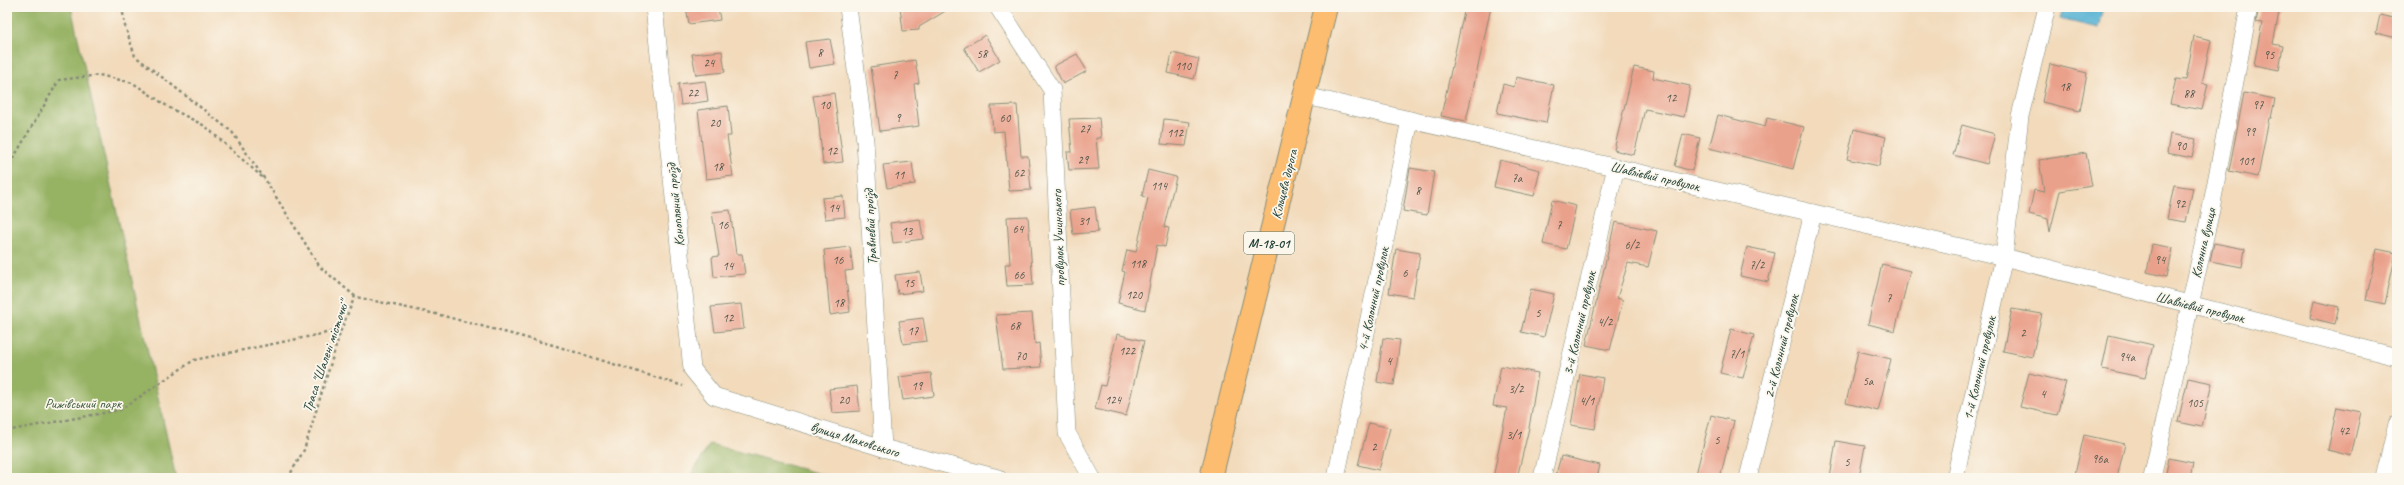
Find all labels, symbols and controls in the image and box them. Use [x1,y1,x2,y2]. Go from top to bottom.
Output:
house number: 8 [817,45,824,61]
house number: 58 [977,46,989,62]
house number: 95 [2264,47,2275,63]
house number: 24 [704,55,716,71]
house number: 110 [1175,58,1193,74]
house number: 7 [892,67,898,83]
house number: 18 [2060,79,2072,95]
house number: 22 [688,85,700,101]
house number: 88 [2184,86,2196,102]
house number: 12 [1666,90,1678,106]
house number: 10 [820,97,832,113]
house number: 97 [2253,97,2264,113]
house number: 9 [895,110,902,126]
house number: 60 [1000,110,1012,126]
house number: 20 [710,115,722,131]
house number: 27 [1080,121,1091,137]
house number: 99 [2245,124,2257,140]
house number: 112 [1167,125,1185,141]
house number: 90 [2176,138,2188,154]
house number: 12 [827,143,839,159]
street label: Кільцева дорога [1268,146,1302,221]
house number: 29 [1078,152,1090,168]
house number: 101 [2238,153,2255,169]
street label: Шавлієвий провулок [1609,158,1703,195]
house number: 18 [713,159,725,175]
street label: Конопляний проїзд [663,161,688,247]
house number: 62 [1014,165,1026,181]
house number: 11 [894,167,905,183]
house number: 7а [1512,170,1523,186]
house number: 114 [1151,178,1169,194]
house number: 8 [1415,183,1422,199]
street label: Травневий проїзд [860,187,881,265]
street label: провулок Ушинського [1048,188,1069,287]
house number: 92 [2175,196,2187,212]
house number: 14 [829,200,841,216]
street label: Колонна вулиця [2187,206,2220,280]
house number: 31 [1079,213,1090,229]
house number: 16 [718,217,729,233]
house number: 7 [1556,217,1562,233]
house number: 64 [1013,221,1025,237]
house number: 13 [902,223,914,239]
road number: М-18-01 [1244,232,1294,254]
house number: 6/2 [1625,237,1641,253]
street label: 4-й Колонний провулок [1354,244,1393,353]
house number: 16 [833,252,844,268]
house number: 94 [2155,252,2167,268]
house number: 118 [1130,256,1148,272]
house number: 7/2 [1750,257,1766,273]
house number: 14 [723,258,735,274]
house number: 6 [1402,265,1408,281]
house number: 66 [1014,267,1025,283]
street label: 3-й Колонний провулок [1559,268,1600,377]
house number: 15 [904,275,915,291]
house number: 120 [1126,287,1144,303]
street label: Шавлієвий провулок [2154,288,2248,327]
house number: 7 [1886,290,1892,306]
street label: 2-й Колонний провулок [1760,291,1803,400]
house number: 18 [834,295,846,311]
street label: Траса "Шаленi мiсточкi" [298,296,353,414]
house number: 5 [1535,305,1541,321]
house number: 12 [723,310,735,326]
street label: 1-й Колонний провулок [1959,313,2000,422]
house number: 4/2 [1598,314,1614,330]
house number: 68 [1010,318,1022,334]
house number: 17 [908,323,919,339]
house number: 2 [2020,325,2027,341]
house number: 122 [1119,343,1137,359]
house number: 7/1 [1730,346,1745,362]
house number: 70 [1016,348,1028,364]
house number: 94а [2119,349,2136,365]
house number: 4 [1386,353,1393,369]
house number: 5а [1863,373,1874,389]
house number: 19 [912,378,924,394]
house number: 3/2 [1509,381,1525,397]
house number: 4 [2040,386,2047,402]
house number: 20 [839,392,851,408]
house number: 124 [1105,392,1123,408]
house number: 4/1 [1580,393,1595,409]
park label: Рижівський парк [45,395,122,412]
house number: 105 [2187,395,2204,411]
street label: вулиця Маковського [808,418,902,461]
house number: 42 [2339,423,2351,439]
house number: 3/1 [1507,427,1522,443]
house number: 5 [1714,432,1720,448]
house number: 2 [1371,439,1378,455]
house number: 96а [2092,451,2109,467]
house number: 5 [1844,454,1850,470]

